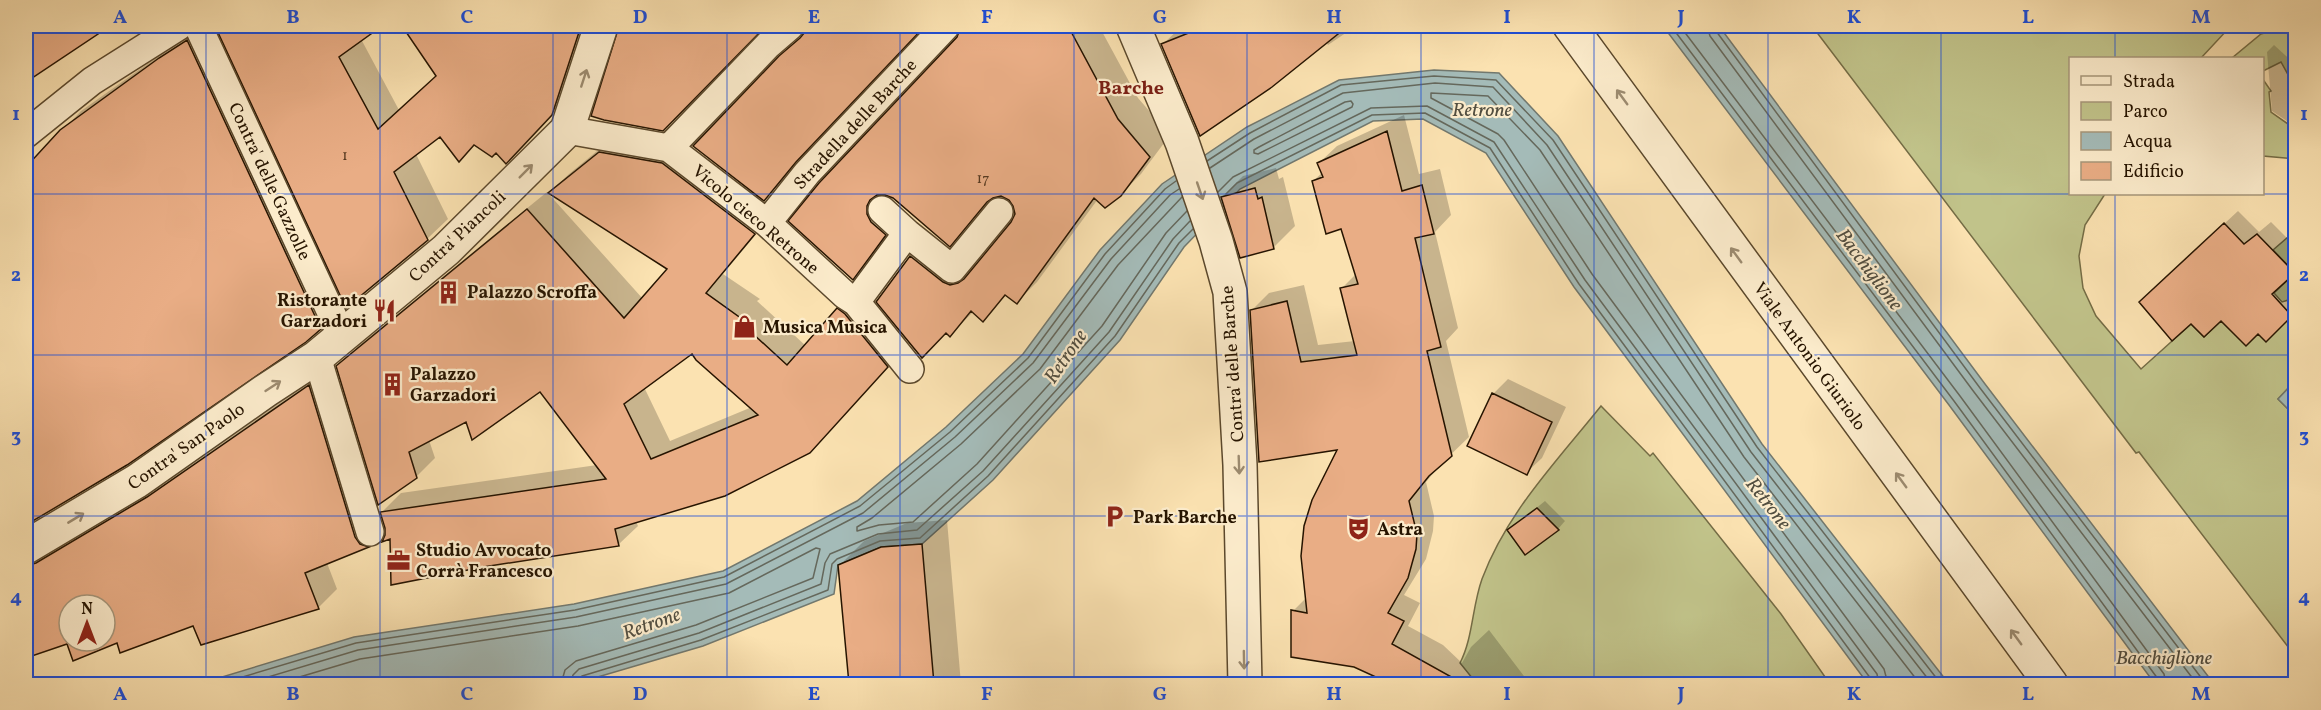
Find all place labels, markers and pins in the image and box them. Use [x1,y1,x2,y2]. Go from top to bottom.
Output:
building icon: Palazzo Scroffa [436,279,462,305]
place label: Palazzo Scroffa [467,281,597,306]
place label: Ristorante Garzadori [277,289,367,335]
restaurant icon: Ristorante Garzadori [372,297,398,323]
shop icon: Musica Musica [732,314,758,340]
place label: Musica Musica [763,316,888,341]
place label: Palazzo Garzadori [410,363,496,409]
building icon: Palazzo Garzadori [379,371,405,397]
parking icon: Park Barche [1102,504,1128,530]
place label: Park Barche [1133,506,1237,531]
theatre icon: Astra [1346,516,1372,542]
place label: Astra [1377,518,1423,543]
place label: Studio Avvocato Corrà Francesco [416,539,553,585]
office icon: Studio Avvocato Corrà Francesco [385,547,411,573]

